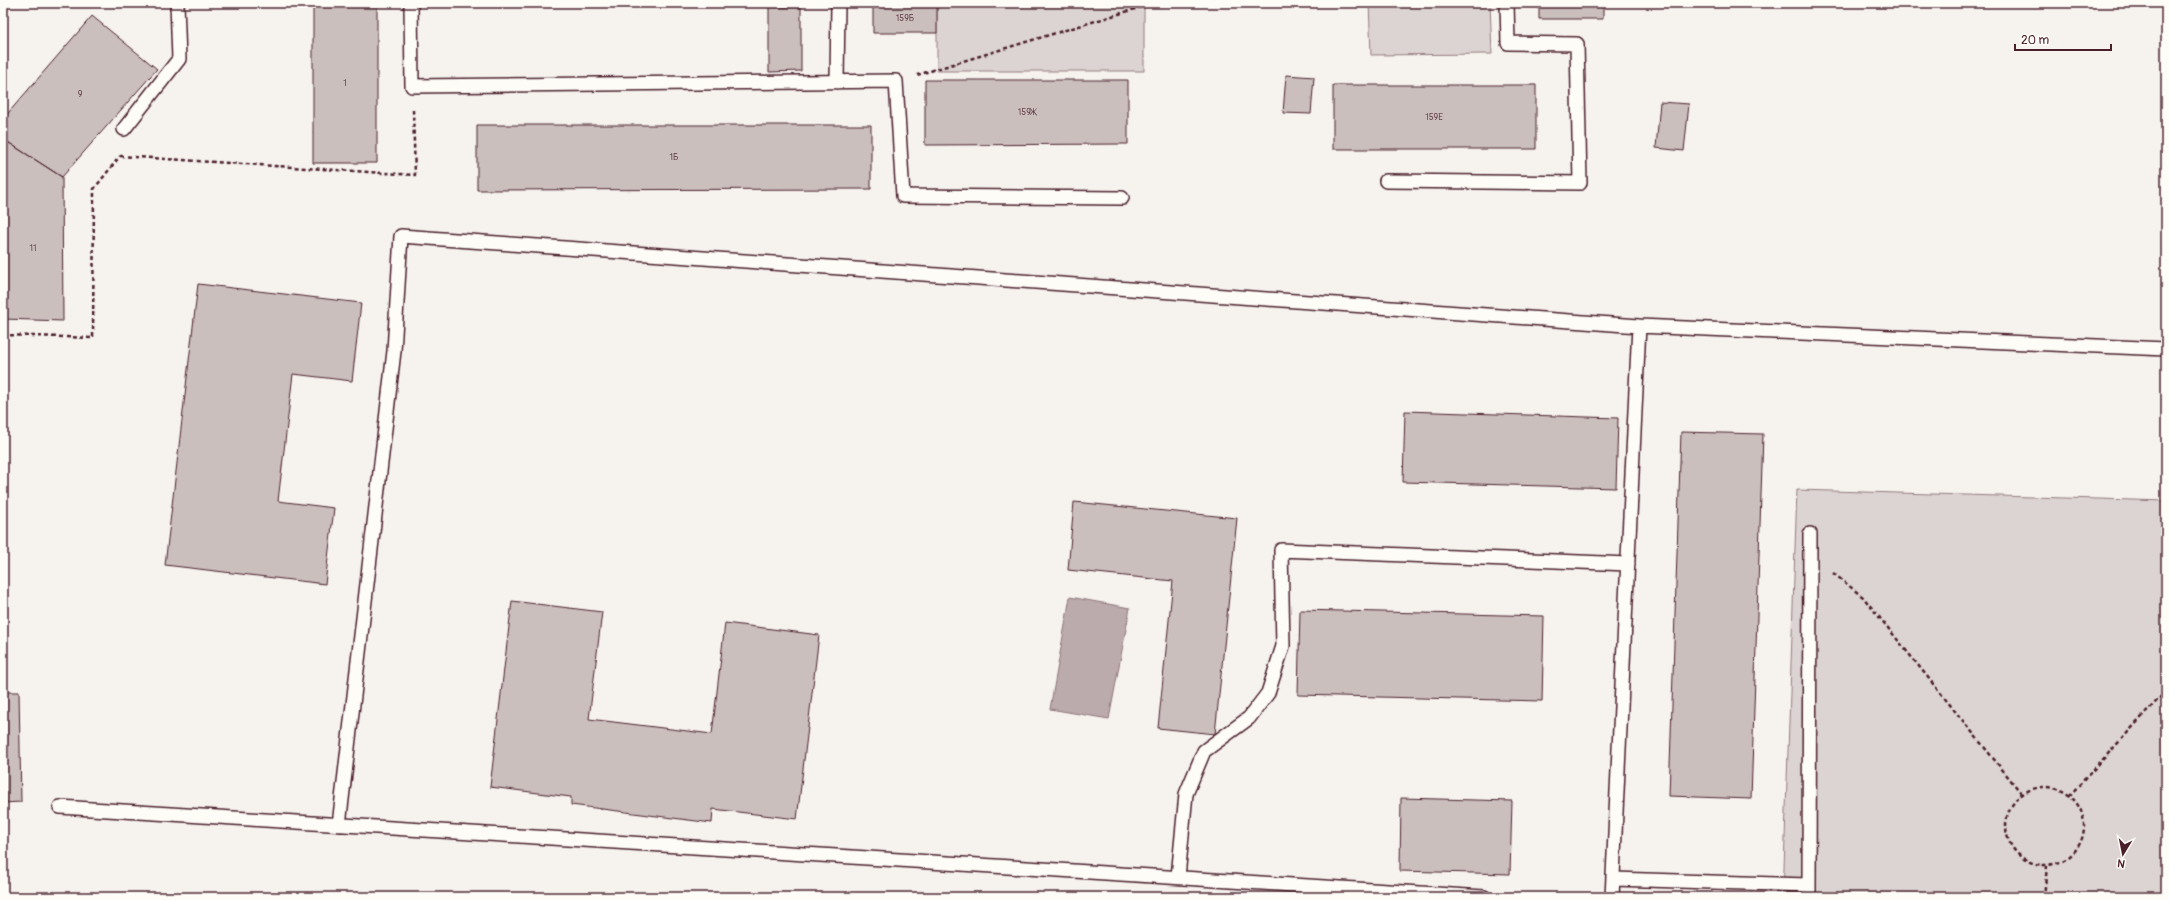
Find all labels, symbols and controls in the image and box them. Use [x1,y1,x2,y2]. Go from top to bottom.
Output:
house number: 159Б [896,13,914,24]
scale bar [2015,26,2111,52]
text: 20 m [2021,33,2050,48]
house number: 1 [343,78,347,89]
house number: 9 [78,89,83,100]
house number: 159Ж [1018,107,1038,118]
house number: 159Е [1425,112,1443,123]
house number: 1Б [670,152,678,163]
house number: 11 [29,243,37,254]
north arrow [2103,834,2143,874]
text: N [2116,856,2126,870]

